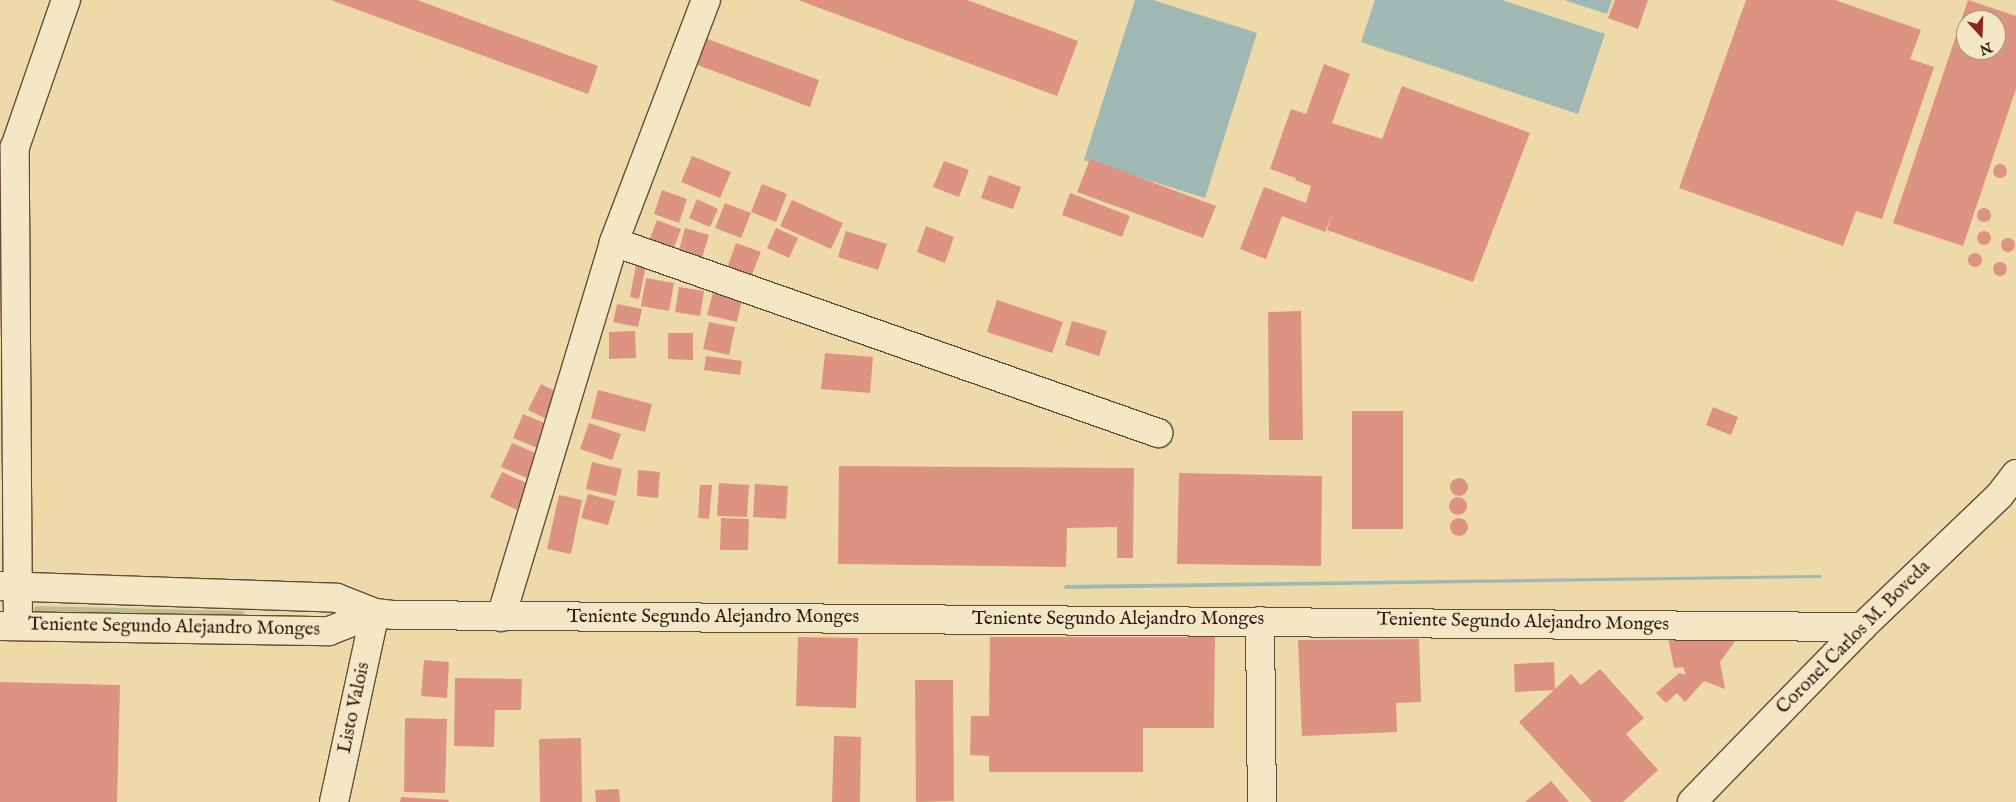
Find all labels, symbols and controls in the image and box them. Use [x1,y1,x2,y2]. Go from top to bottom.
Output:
north arrow [1956,10,2006,60]
text: N [1977,38,1995,59]
street label: Coronel Carlos M. Boveda [1772,556,1936,720]
street label: Teniente Segundo Alejandro Monges [567,607,859,629]
street label: Teniente Segundo Alejandro Monges [972,609,1264,631]
street label: Teniente Segundo Alejandro Monges [1377,609,1669,637]
street label: Teniente Segundo Alejandro Monges [28,614,320,642]
street label: Listo Valois [334,660,376,756]

